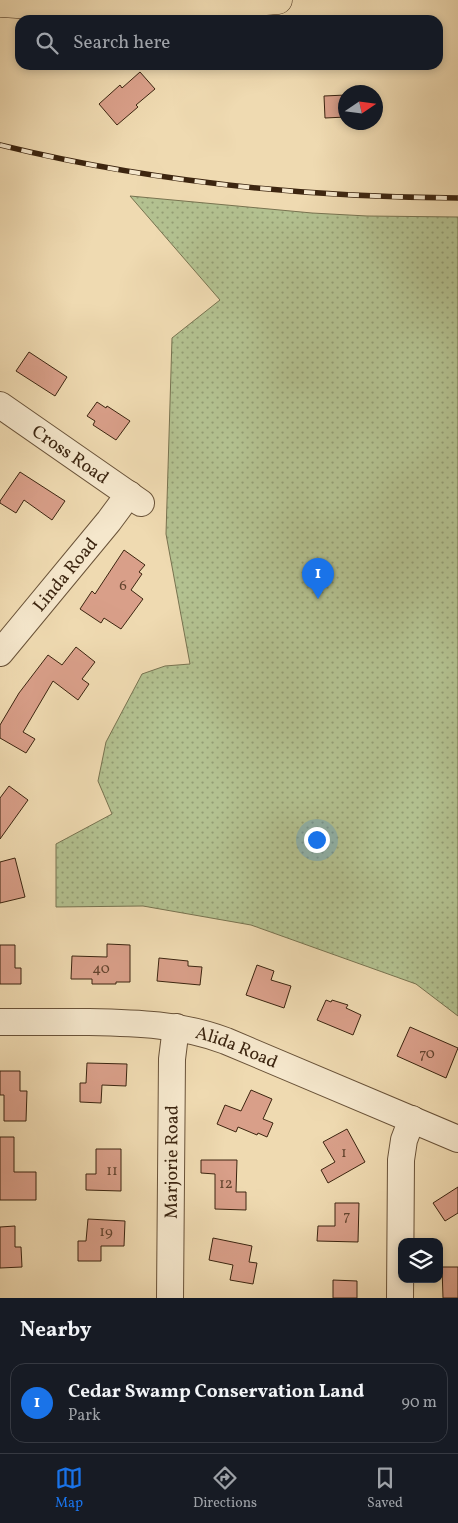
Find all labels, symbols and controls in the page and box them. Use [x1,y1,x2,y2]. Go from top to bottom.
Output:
search box [15,15,443,70]
icon: search [33,29,61,57]
text: Search here [73,30,170,56]
north arrow [338,85,383,130]
street label: Cross Road [26,420,113,491]
street label: Linda Road [28,533,104,618]
pin: 1 [302,558,334,599]
house number: 6 [119,576,127,597]
your location [304,827,330,853]
house number: 40 [92,959,110,980]
street label: Alida Road [192,1021,281,1075]
house number: 70 [419,1044,435,1065]
street label: Marjorie Road [160,1105,186,1219]
house number: 1 [341,1143,347,1164]
house number: 11 [106,1161,118,1182]
house number: 12 [219,1174,233,1195]
house number: 7 [343,1206,351,1227]
house number: 19 [99,1222,113,1243]
map controls [398,1238,443,1283]
button: layers [398,1238,443,1283]
text: Nearby [20,1316,91,1345]
text: Cedar Swamp Conservation Land [68,1379,364,1405]
text: 1 [34,1392,40,1414]
text: 90 m [401,1392,437,1414]
text: Park [68,1405,101,1427]
tab: Map [55,1464,83,1513]
tab: Directions [193,1464,257,1513]
tab: Saved [367,1464,403,1513]

